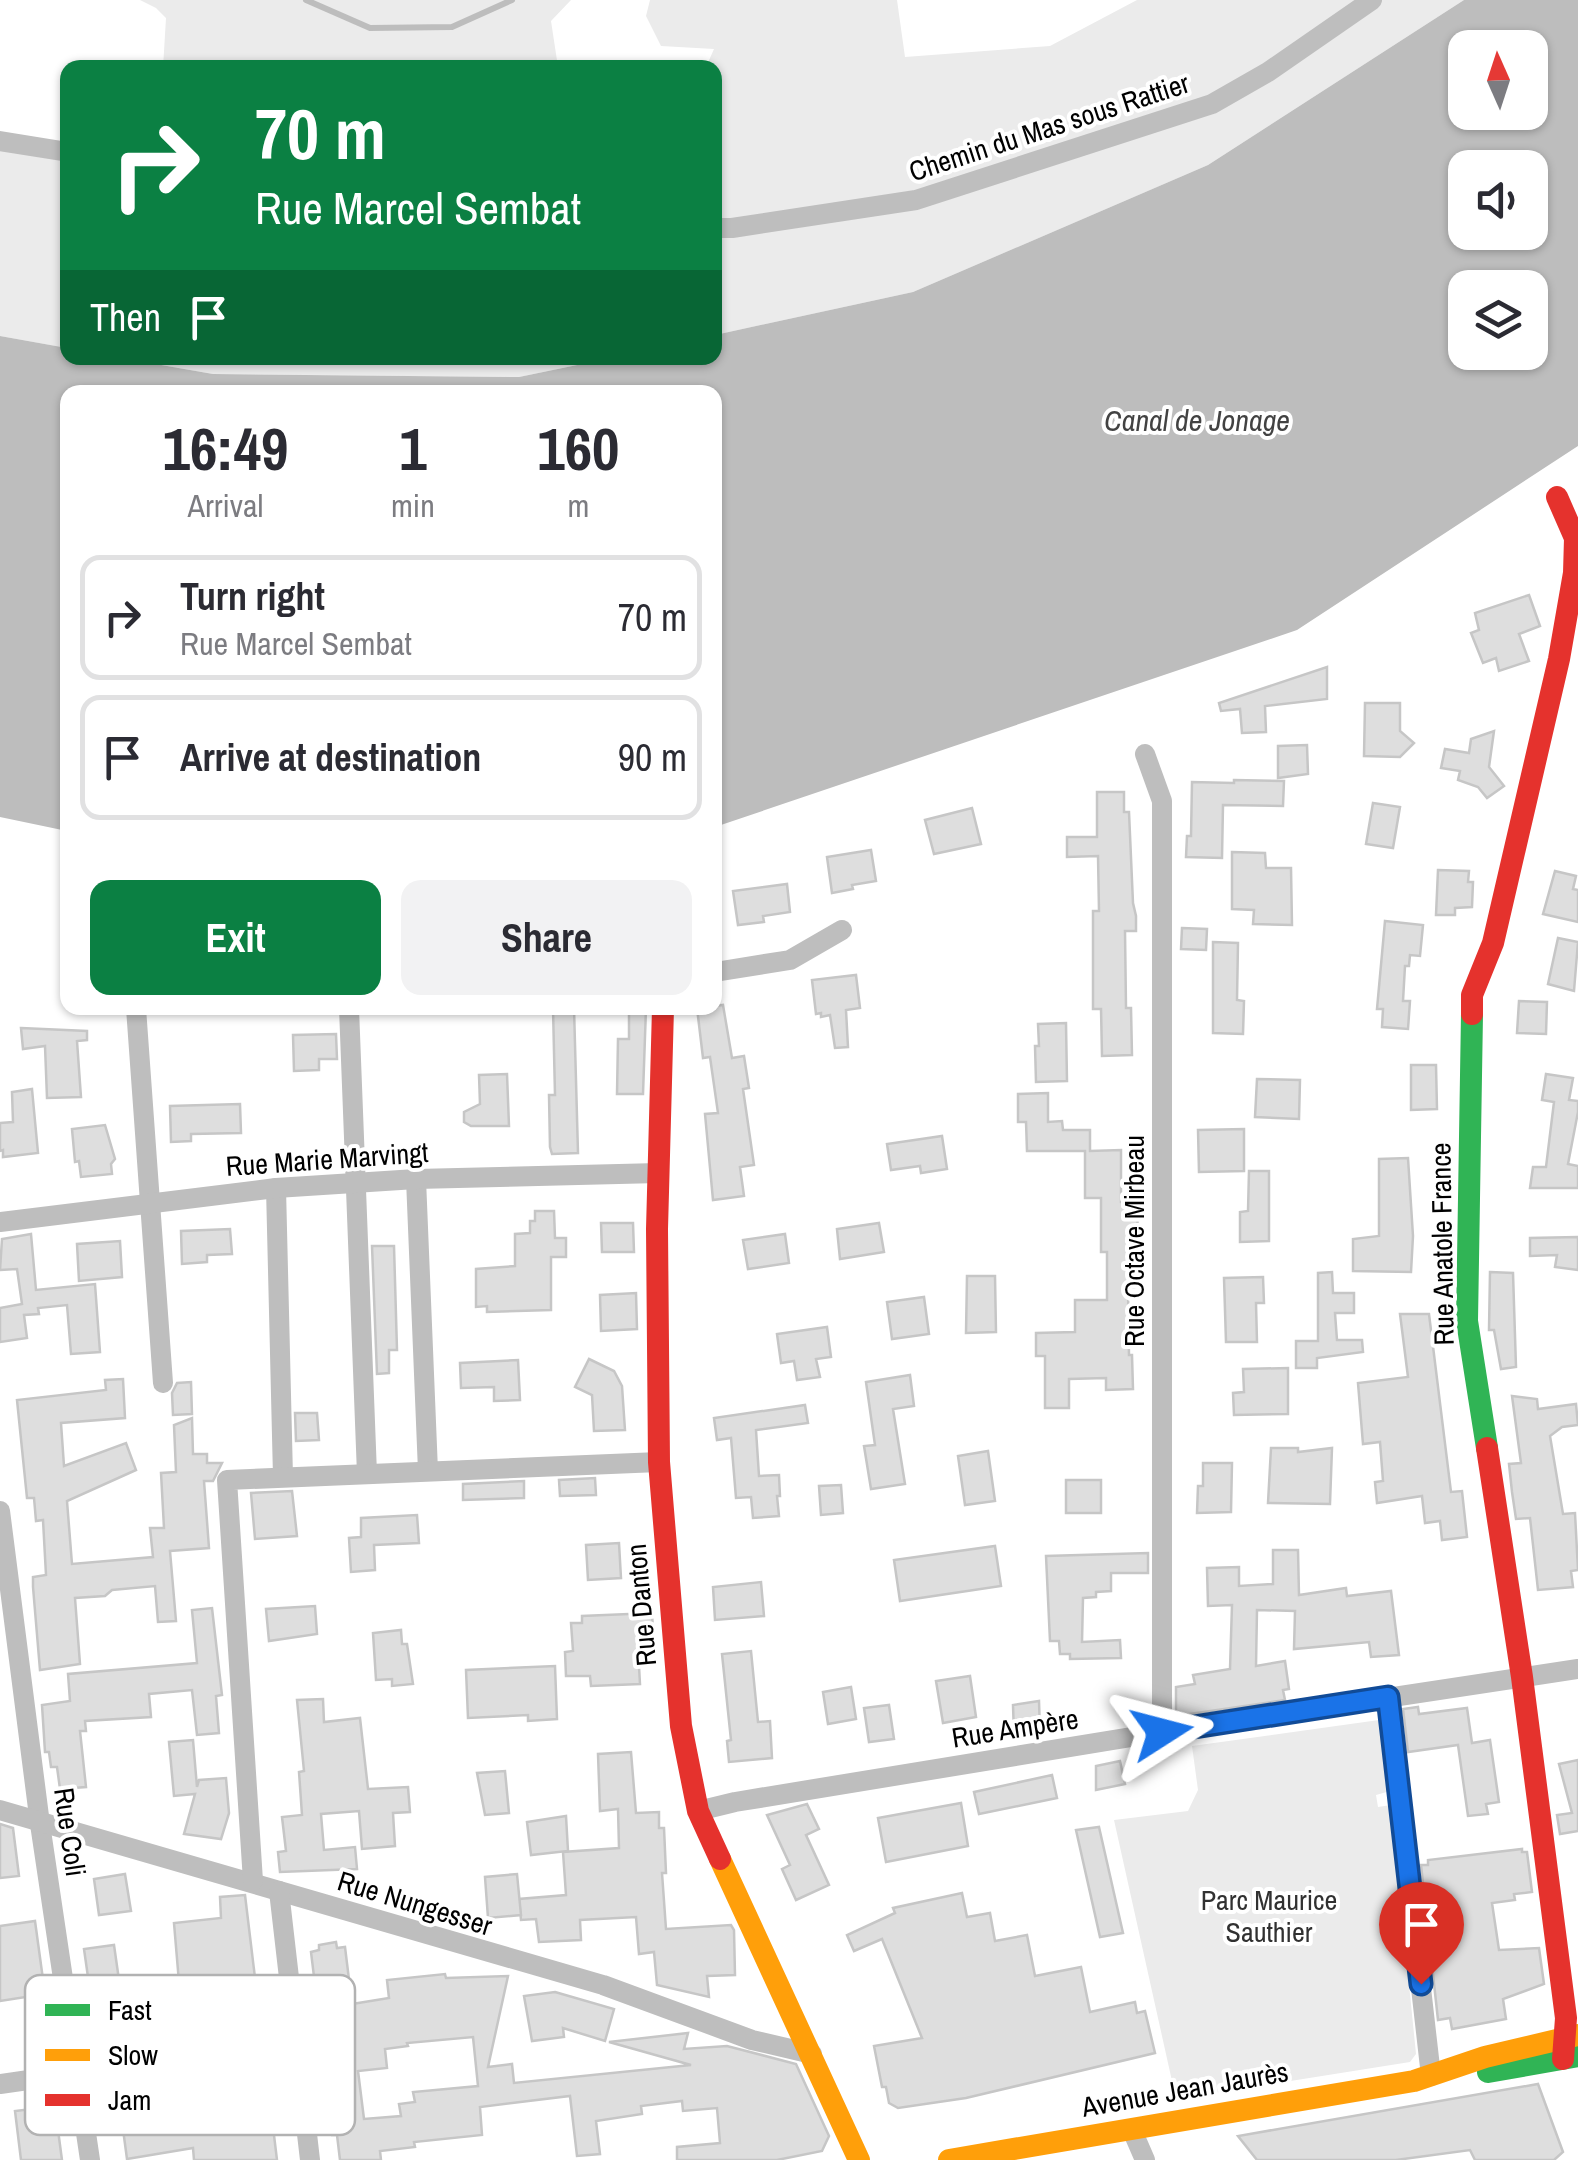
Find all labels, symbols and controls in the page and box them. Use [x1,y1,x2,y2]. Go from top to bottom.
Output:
north arrow [1448,30,1548,130]
map controls [1448,30,1548,370]
street label: Chemin du Mas sous Rattier [904,64,1194,190]
text: 70 m [255,87,386,181]
icon: right [90,100,220,230]
button: sound [1448,150,1548,250]
text: Rue Marcel Sembat [255,177,581,238]
button: layers [1448,270,1548,370]
icon: arrive [181,290,236,345]
text: Then [90,292,161,343]
water label: Canal de Jonage [1104,400,1290,440]
text: 16:49 [163,408,288,489]
text: 1 [399,408,427,489]
text: 160 [537,408,619,489]
text: Arrival [188,484,263,527]
text: min [391,484,435,527]
text: m [567,484,589,527]
text: Turn right [180,571,325,622]
icon: right [95,590,150,645]
text: 70 m [618,592,687,643]
text: Rue Marcel Sembat [180,622,412,665]
icon: arrive [95,730,150,785]
text: Arrive at destination [180,732,481,783]
text: 90 m [618,732,687,783]
button: Exit [90,880,381,995]
button: Share [401,880,692,995]
street label: Rue Marie Marvingt [224,1133,430,1185]
street label: Rue Octave Mirbeau [1115,1135,1153,1347]
street label: Rue Anatole France [1421,1142,1463,1346]
street label: Rue Danton [617,1542,665,1668]
position arrow [1110,1680,1214,1784]
street label: Rue Ampère [949,1699,1081,1757]
street label: Rue Coli [45,1785,95,1879]
street label: Rue Nungesser [333,1862,497,1945]
park label: Parc Maurice Sauthier [1201,1881,1337,1951]
pin [1379,1882,1464,1985]
icon: arrive [1394,1897,1449,1952]
legend [25,1975,355,2135]
text: Fast [108,1991,152,2029]
text: Slow [108,2036,158,2074]
street label: Avenue Jean Jaurès [1078,2052,1291,2126]
text: Jam [108,2081,151,2119]

